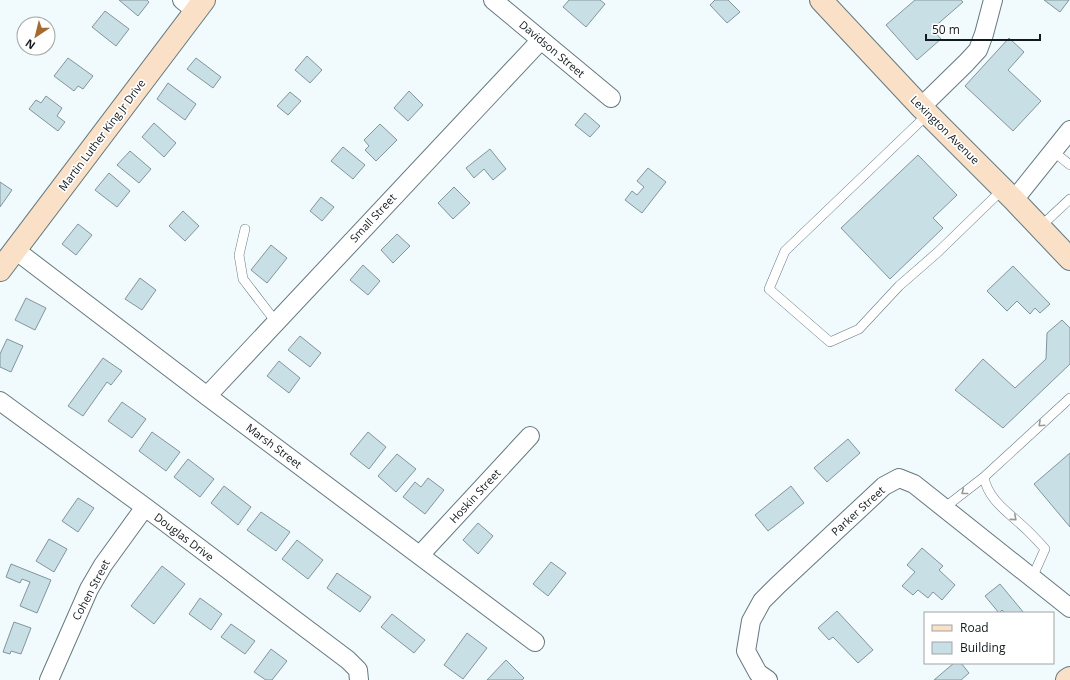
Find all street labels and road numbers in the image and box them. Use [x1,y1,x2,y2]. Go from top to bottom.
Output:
street label: Davidson Street [516,17,588,81]
street label: Martin Luther King Jr Drive [55,76,148,193]
street label: Lexington Avenue [908,92,983,167]
street label: Small Street [346,190,399,245]
street label: Marsh Street [243,420,305,472]
street label: Hoskin Street [446,465,504,526]
street label: Parker Street [828,483,888,539]
street label: Douglas Drive [151,509,217,564]
street label: Cohen Street [68,557,113,623]

